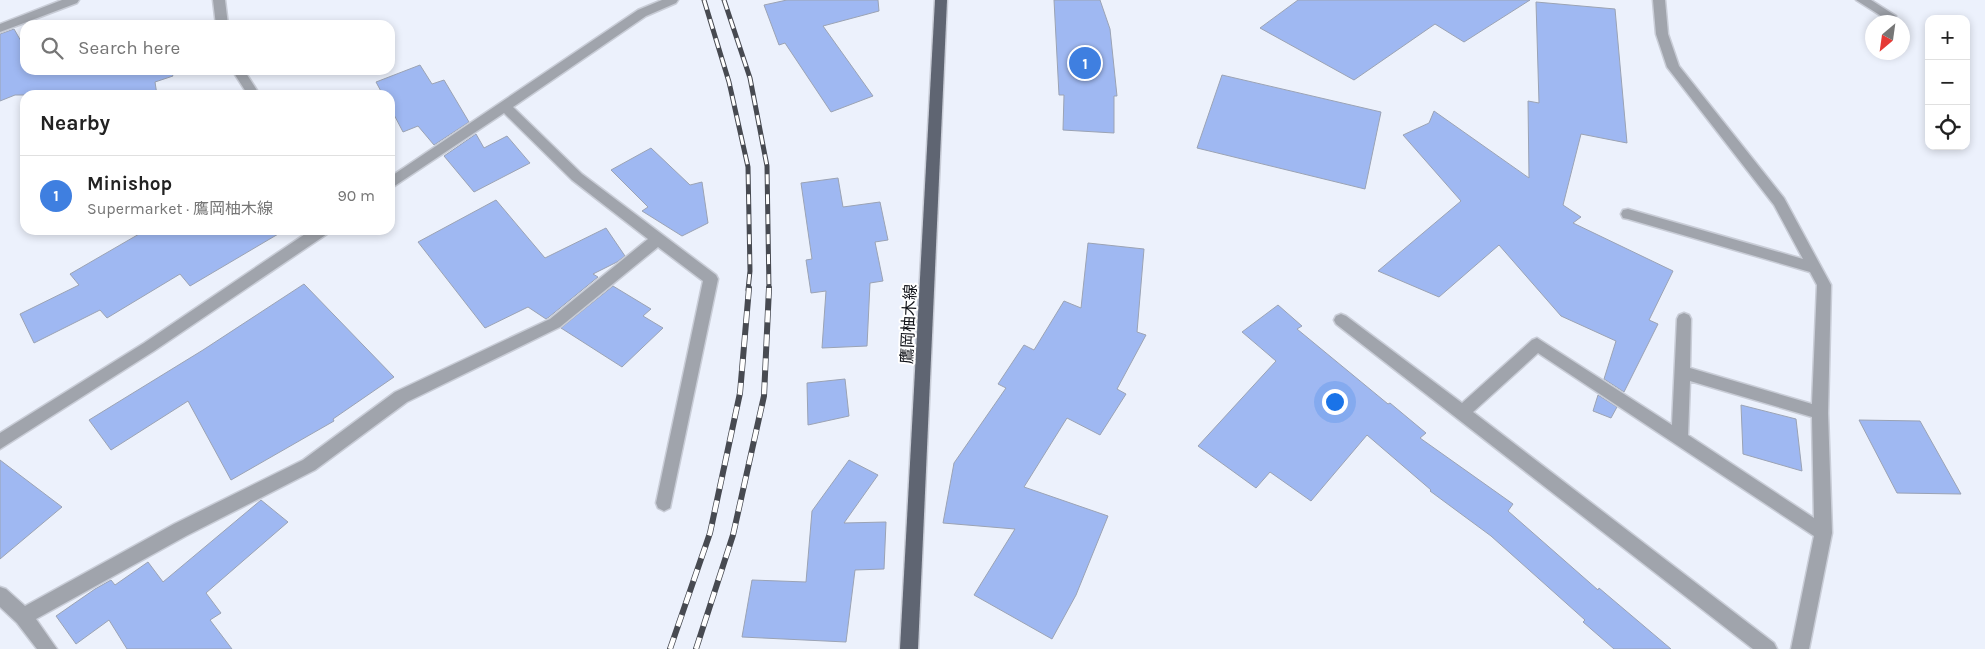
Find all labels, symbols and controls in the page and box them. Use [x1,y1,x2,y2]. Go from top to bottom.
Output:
north arrow [1865,15,1910,60]
map controls [1925,15,1970,150]
button: + [1925,15,1970,60]
search box [20,20,395,75]
icon: search [38,34,66,62]
text: Search here [78,37,180,59]
pin: 1 [1069,44,1101,82]
button: − [1925,60,1970,105]
button: locate [1925,105,1970,150]
text: Nearby [40,111,110,135]
text: Minishop [87,173,172,195]
text: 1 [53,186,59,205]
text: 90 m [337,186,375,205]
text: Supermarket · 鷹岡柚木線 [87,199,273,218]
street label: 鷹岡柚木線 [897,284,920,364]
your location [1322,389,1348,415]

